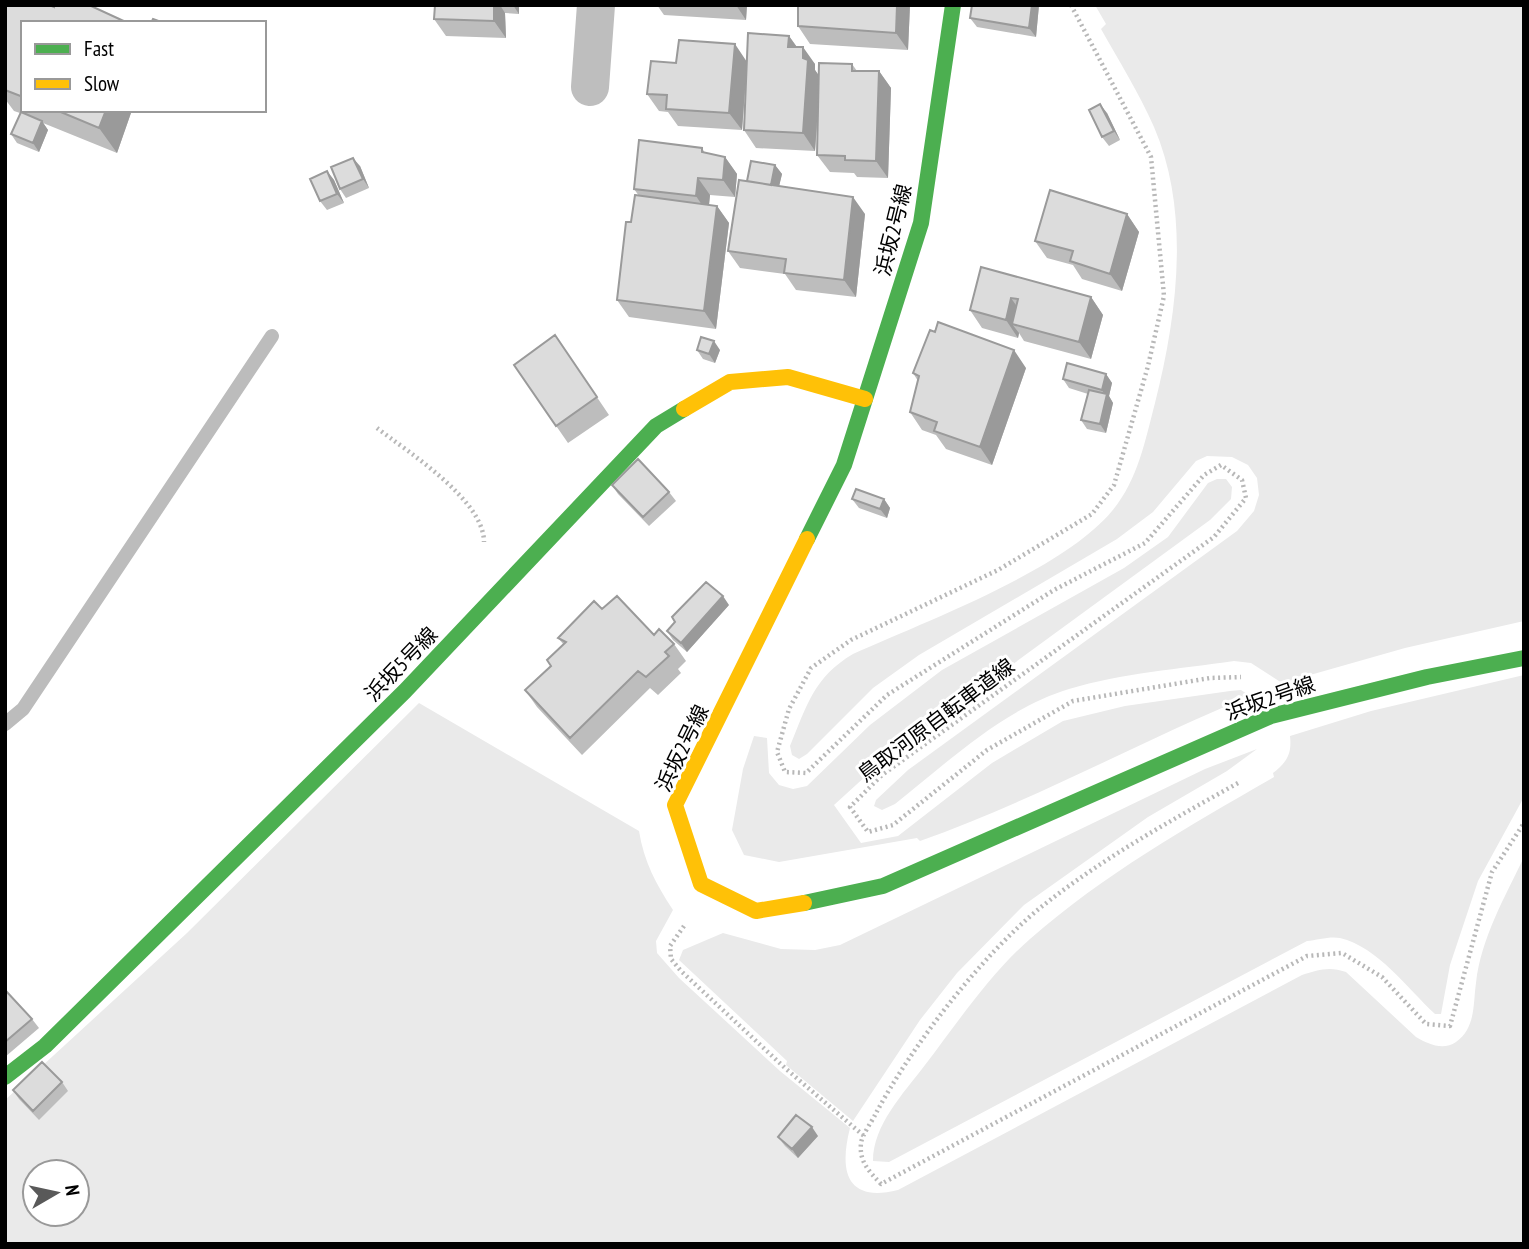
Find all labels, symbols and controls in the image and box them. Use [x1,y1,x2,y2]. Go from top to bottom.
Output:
legend [21,21,266,112]
text: Fast [84,35,114,62]
text: Slow [84,70,120,97]
street label: 浜坂2号線 [869,181,917,279]
street label: 浜坂5号線 [359,621,443,707]
street label: 鳥取河原自転車道線 [852,652,1020,788]
street label: 浜坂2号線 [1221,670,1319,726]
street label: 浜坂2号線 [649,700,715,796]
north arrow [21,1158,91,1228]
text: N [60,1183,85,1197]

